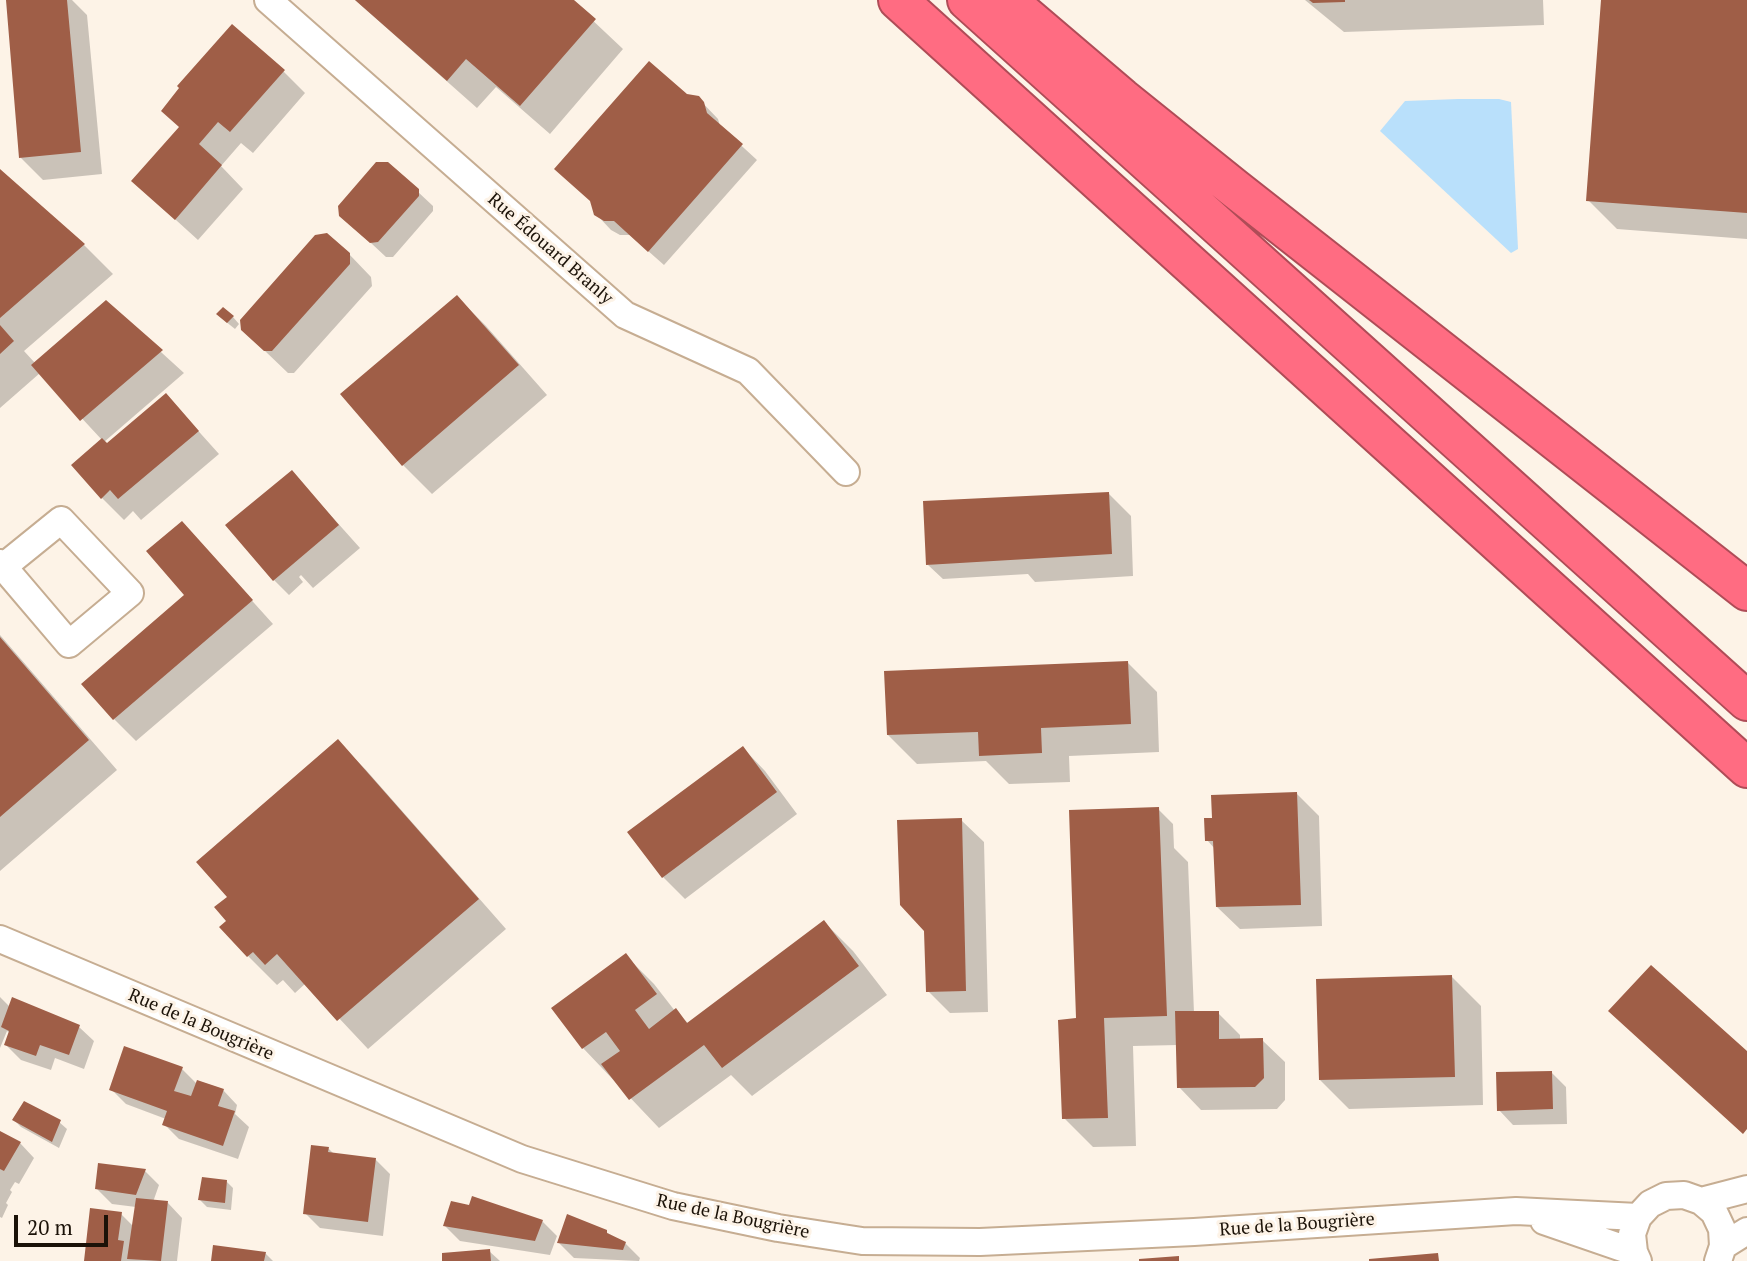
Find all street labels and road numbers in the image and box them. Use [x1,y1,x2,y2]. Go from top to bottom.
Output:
street label: Rue Édouard Branly [483,189,617,309]
street label: Rue de la Bougrière [125,985,277,1065]
street label: Rue de la Bougrière [655,1190,811,1244]
street label: Rue de la Bougrière [1219,1209,1375,1241]

